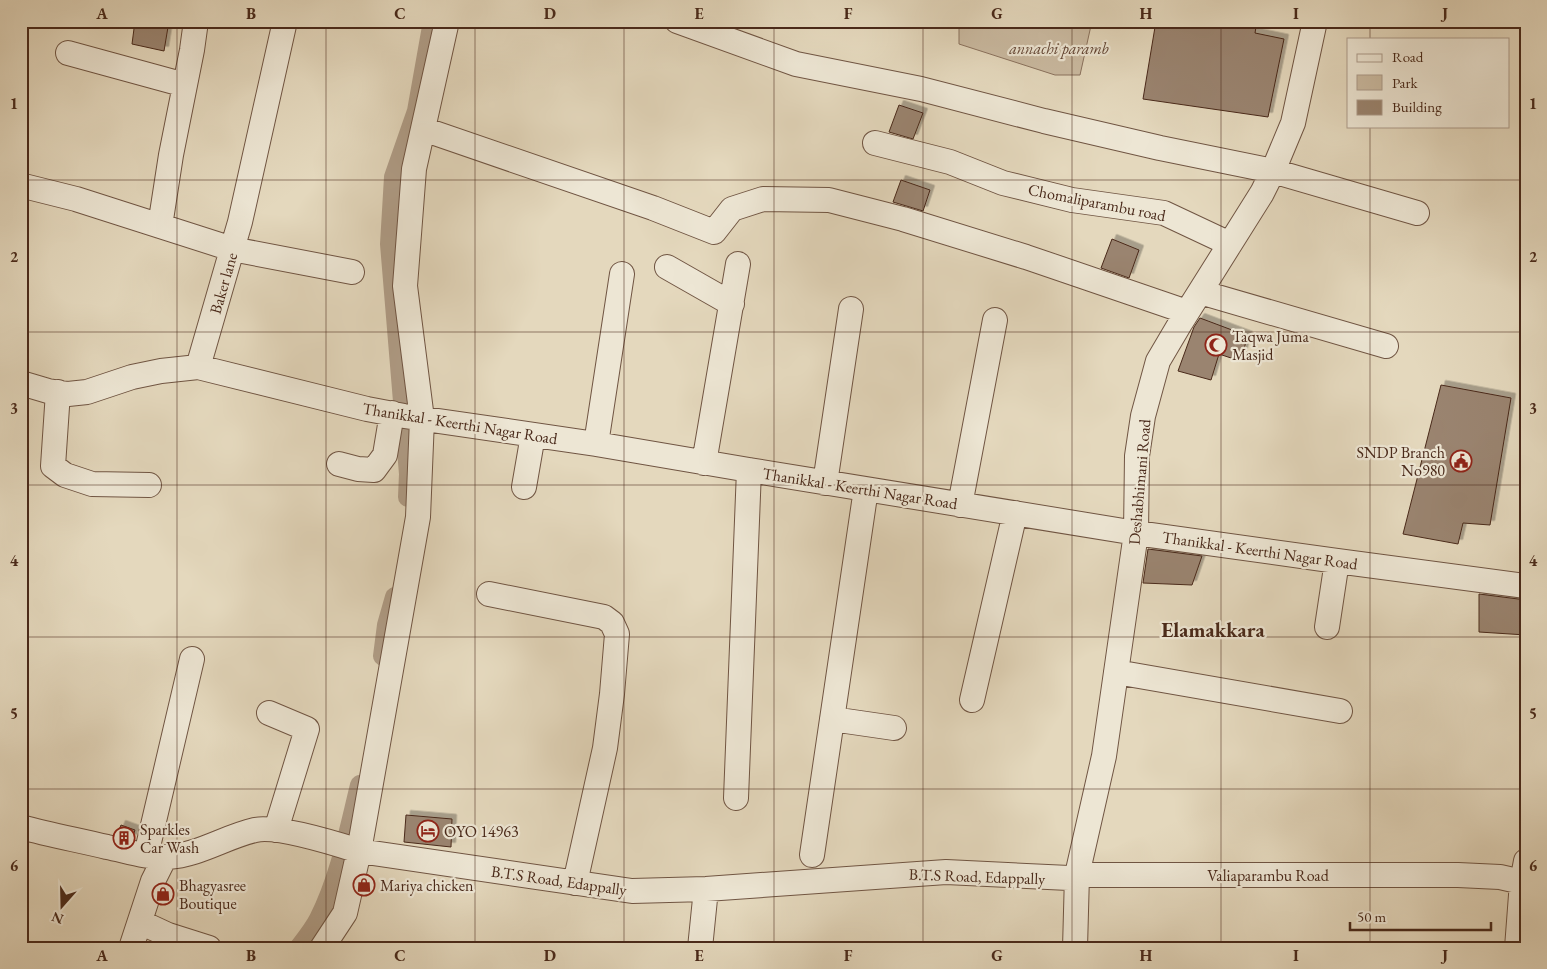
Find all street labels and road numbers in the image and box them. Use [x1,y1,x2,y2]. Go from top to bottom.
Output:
street label: Chomaliparambu road [1026,179,1168,226]
street label: Baker lane [205,250,242,316]
street label: Thanikkal - Keerthi Nagar Road [361,398,560,449]
street label: Deshabhimani Road [1124,417,1156,546]
street label: Thanikkal - Keerthi Nagar Road [761,463,960,514]
street label: Thanikkal - Keerthi Nagar Road [1161,526,1360,575]
street label: B.T.S Road, Edappally [490,861,629,901]
street label: B.T.S Road, Edappally [908,864,1047,889]
street label: Valiaparambu Road [1207,865,1330,886]

